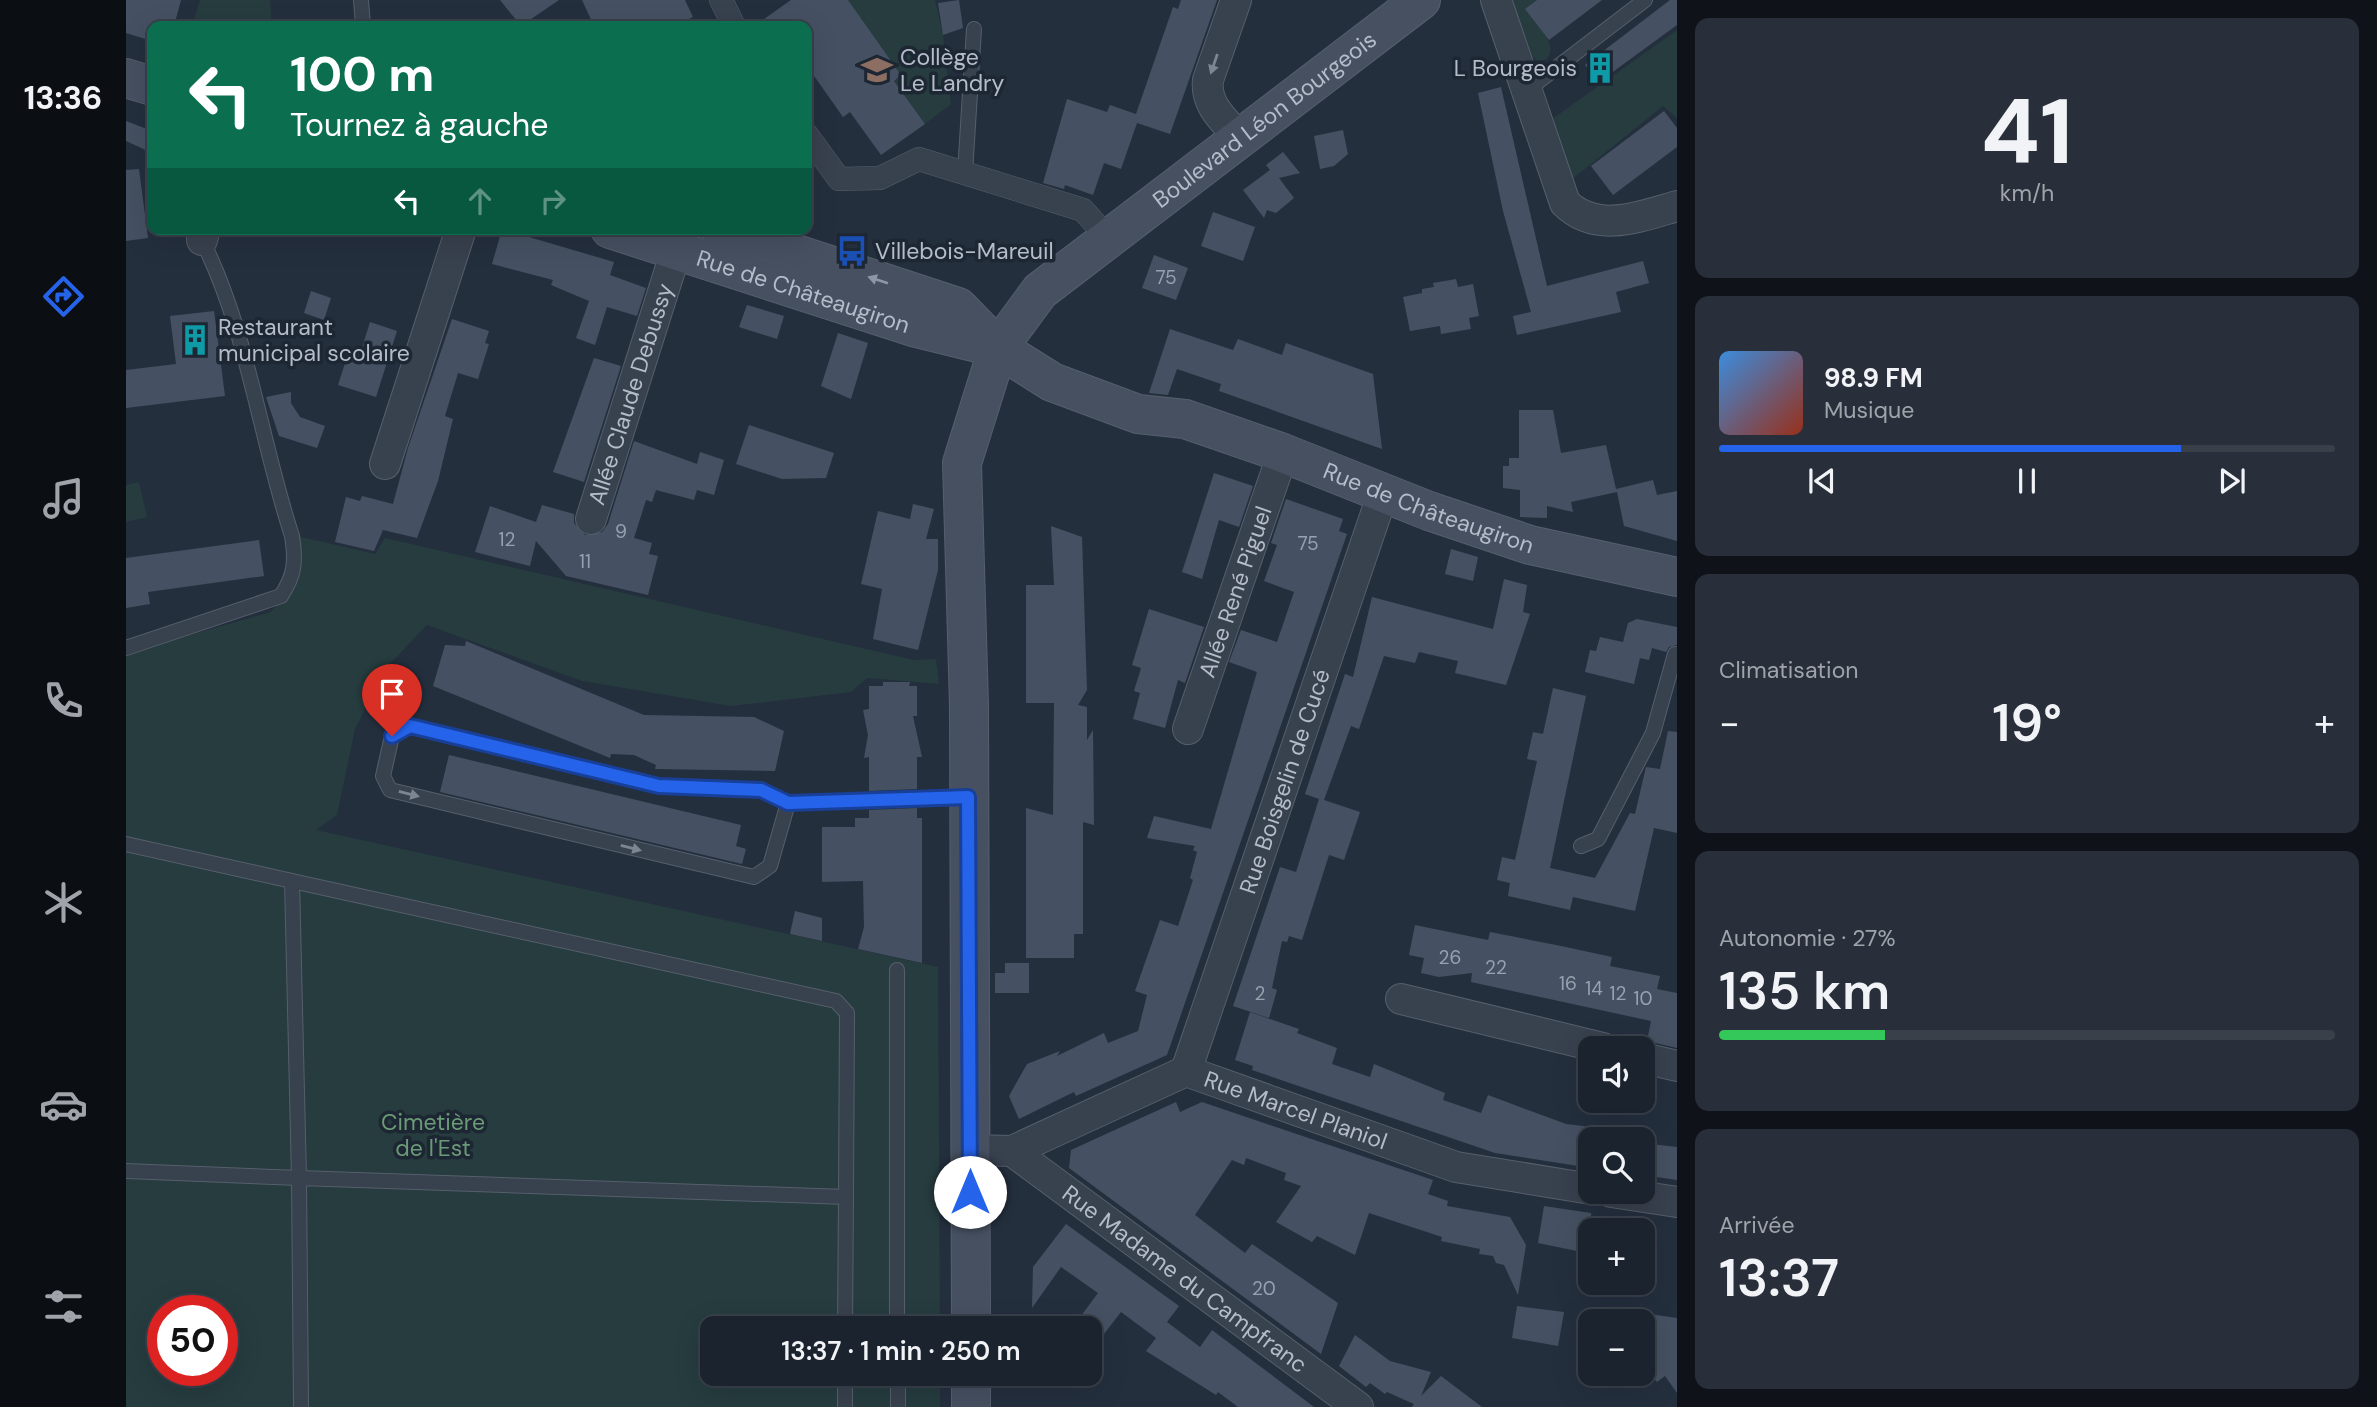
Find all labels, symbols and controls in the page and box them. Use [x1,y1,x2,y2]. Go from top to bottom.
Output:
street label: Boulevard Léon Bourgeois [1147,24,1383,215]
text: 100 m [290,42,434,106]
place label: Collège Le Landry [900,42,1005,98]
icon: left [175,49,266,140]
building icon: L Bourgeois [1583,51,1617,85]
school or university icon: Collège Le Landry [860,53,894,87]
place label: L Bourgeois [1454,53,1577,83]
one-way arrow [1208,54,1219,75]
text: 41 [1981,73,2073,191]
text: 13:36 [24,77,102,119]
text: Tournez à gauche [290,104,548,146]
text: km/h [2000,178,2054,208]
icon: left [388,182,426,220]
icon: ahead [461,182,499,220]
icon: right [534,182,572,220]
bus stop icon: Villebois-Mareuil [835,234,869,268]
place label: Villebois-Mareuil [875,236,1054,266]
street label: Rue de Châteaugiron [693,243,914,340]
house number: 75 [1155,265,1177,290]
icon: directions [39,272,88,321]
one-way arrow [867,274,888,285]
street label: Allée Claude Debussy [581,279,680,509]
place label: Restaurant municipal scolaire [218,312,410,368]
building icon: Restaurant municipal scolaire [178,323,212,357]
text: 98.9 FM [1824,361,1923,395]
text: Musique [1824,395,1914,425]
street label: Rue de Châteaugiron [1319,455,1538,560]
icon: previous [1803,462,1841,500]
icon: pause [2008,462,2046,500]
icon: next [2213,462,2251,500]
icon: music [39,474,88,523]
street label: Allée René Piguel [1192,502,1279,682]
house number: 9 [615,519,627,544]
house number: 12 [499,527,515,552]
house number: 75 [1297,531,1319,556]
house number: 11 [579,549,591,574]
text: Climatisation [1719,655,1858,685]
pin [362,664,422,736]
street label: Rue Boisgelin de Cucé [1233,665,1337,898]
icon: arrive [373,675,411,713]
icon: phone [39,676,88,725]
text: 19° [1992,689,2062,757]
text: − [1719,698,1740,748]
text: + [2314,698,2335,748]
one-way arrow [399,789,421,800]
one-way arrow [620,843,642,854]
icon: climate [39,878,88,927]
text: Autonomie · 27% [1719,923,1895,953]
house number: 26 [1439,945,1461,970]
house number: 22 [1485,955,1507,980]
text: 135 km [1719,957,1890,1025]
house number: 16 [1559,971,1577,996]
house number: 14 [1585,976,1603,1001]
house number: 2 [1255,981,1266,1006]
house number: 12 [1610,981,1626,1006]
house number: 10 [1634,986,1652,1011]
map controls [1578,1036,1655,1386]
button: sound [1578,1036,1655,1113]
street label: Rue Marcel Planiol [1200,1064,1391,1156]
icon: car [39,1080,88,1129]
park label: Cimetière de l'Est [381,1107,485,1163]
button: search [1578,1127,1655,1204]
position arrow [933,1155,1007,1229]
street label: Rue Madame du Campfranc [1056,1178,1313,1379]
text: Arrivée [1719,1210,1795,1240]
button: + [1578,1218,1655,1295]
text: 13:37 [1719,1244,1839,1312]
house number: 20 [1252,1276,1276,1301]
icon: filters [39,1282,88,1331]
speed limit sign: 50 [147,1295,238,1386]
button: − [1578,1309,1655,1386]
text: 13:37 · 1 min · 250 m [781,1334,1021,1368]

